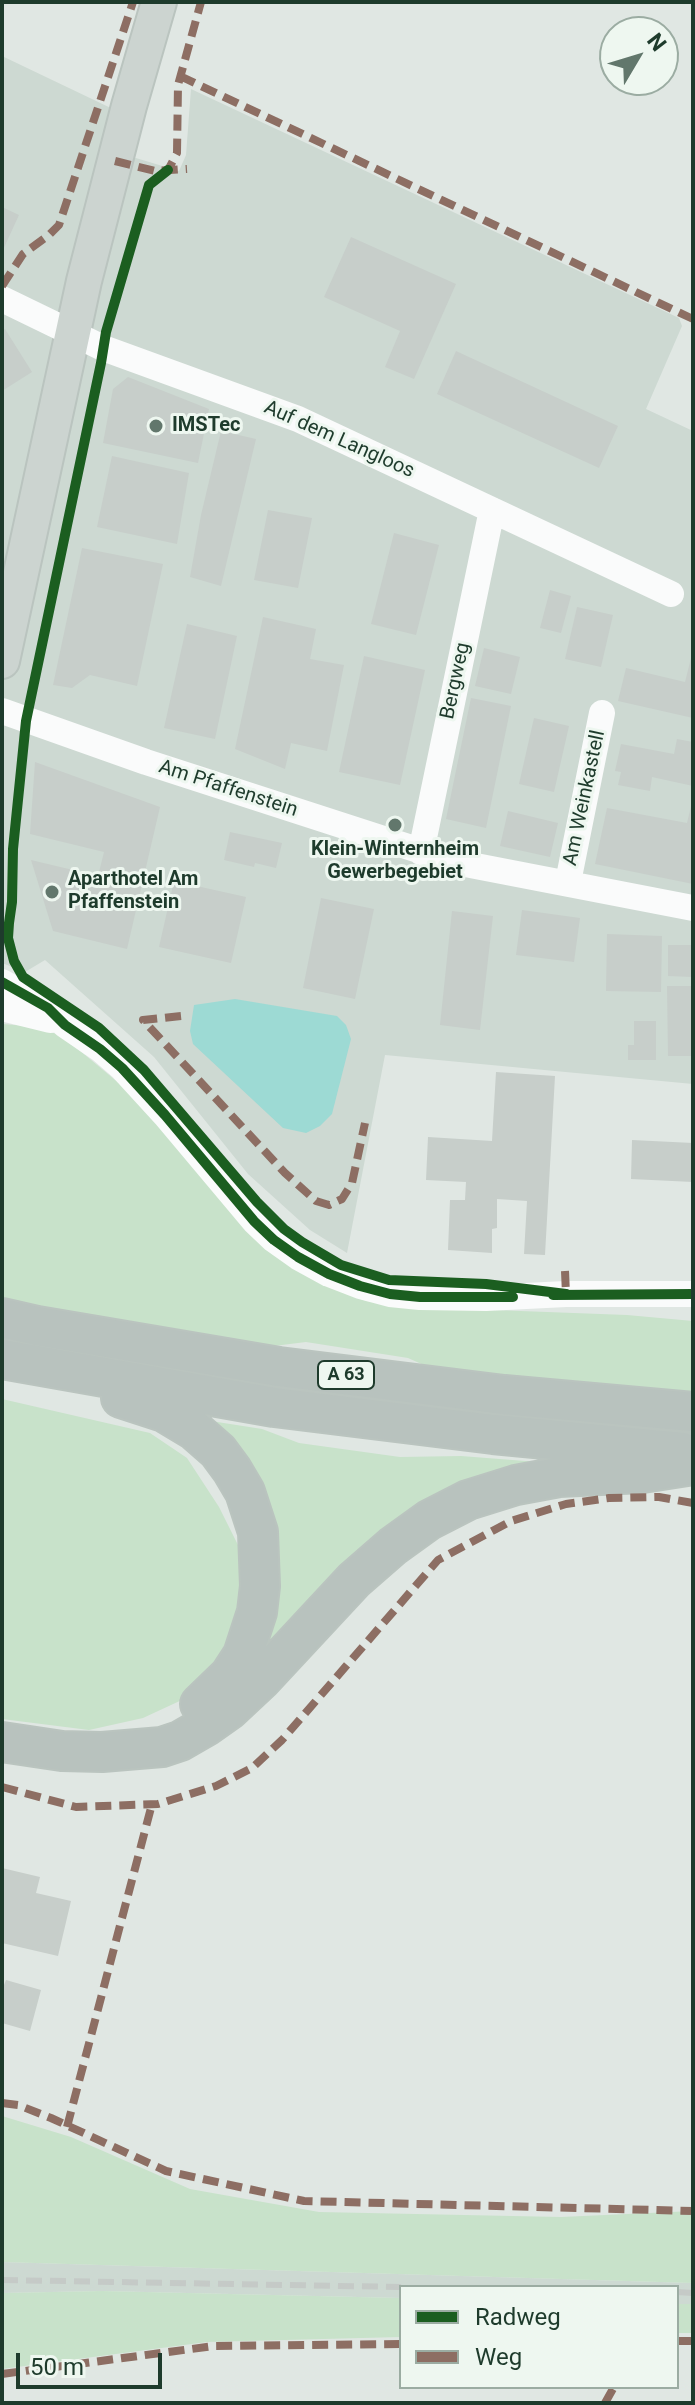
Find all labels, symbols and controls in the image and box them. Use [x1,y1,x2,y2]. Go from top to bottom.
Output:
north arrow [599,16,679,96]
text: N [642,28,671,56]
street label: Auf dem Langloos [260,396,418,484]
place label: IMSTec [172,414,240,438]
marker: IMSTec [147,417,165,435]
street label: Bergweg [436,640,476,722]
street label: Am Weinkastell [559,728,611,868]
street label: Am Pfaffenstein [155,755,301,823]
marker: Klein-Winternheim Gewerbegebiet [386,816,404,834]
place label: Klein-Winternheim Gewerbegebiet [311,838,479,885]
place label: Aparthotel Am Pfaffenstein [68,868,198,915]
marker: Aparthotel Am Pfaffenstein [43,883,61,901]
road number: A 63 [318,1361,374,1389]
legend [399,2285,679,2389]
text: Radweg [475,2303,561,2331]
scale bar [20,2337,166,2387]
text: Weg [475,2343,522,2371]
text: 50 m [30,2353,84,2381]

